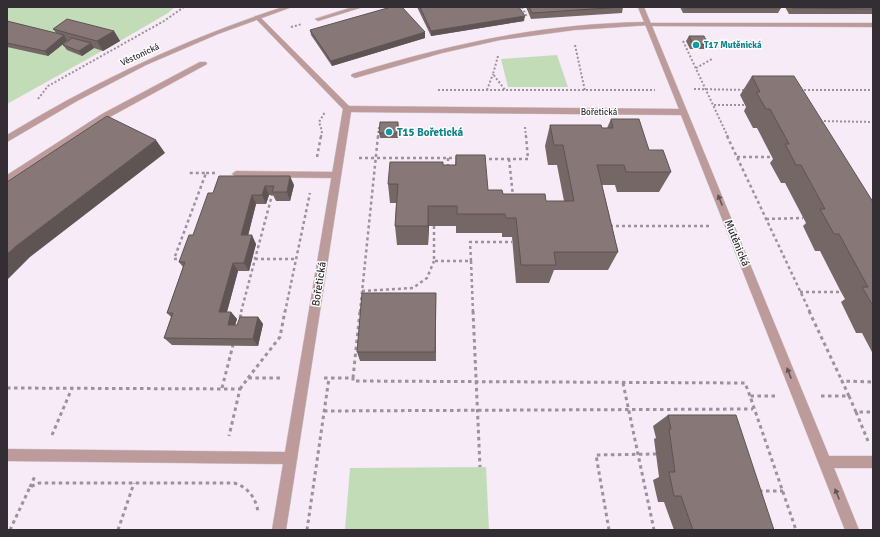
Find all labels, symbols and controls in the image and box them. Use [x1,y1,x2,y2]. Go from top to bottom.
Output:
marker: T17 Mutěnická [691,40,701,50]
place label: T17 Mutěnická [704,40,762,51]
street label: Věstonická [119,41,162,69]
street label: Bořetická [581,107,618,118]
place label: T15 Bořetická [397,126,463,139]
marker: T15 Bořetická [384,127,394,137]
one-way arrow [716,194,722,206]
street label: Mutěnická [722,218,752,269]
street label: Bořetická [309,260,329,307]
one-way arrow [785,367,791,379]
one-way arrow [834,488,840,499]

